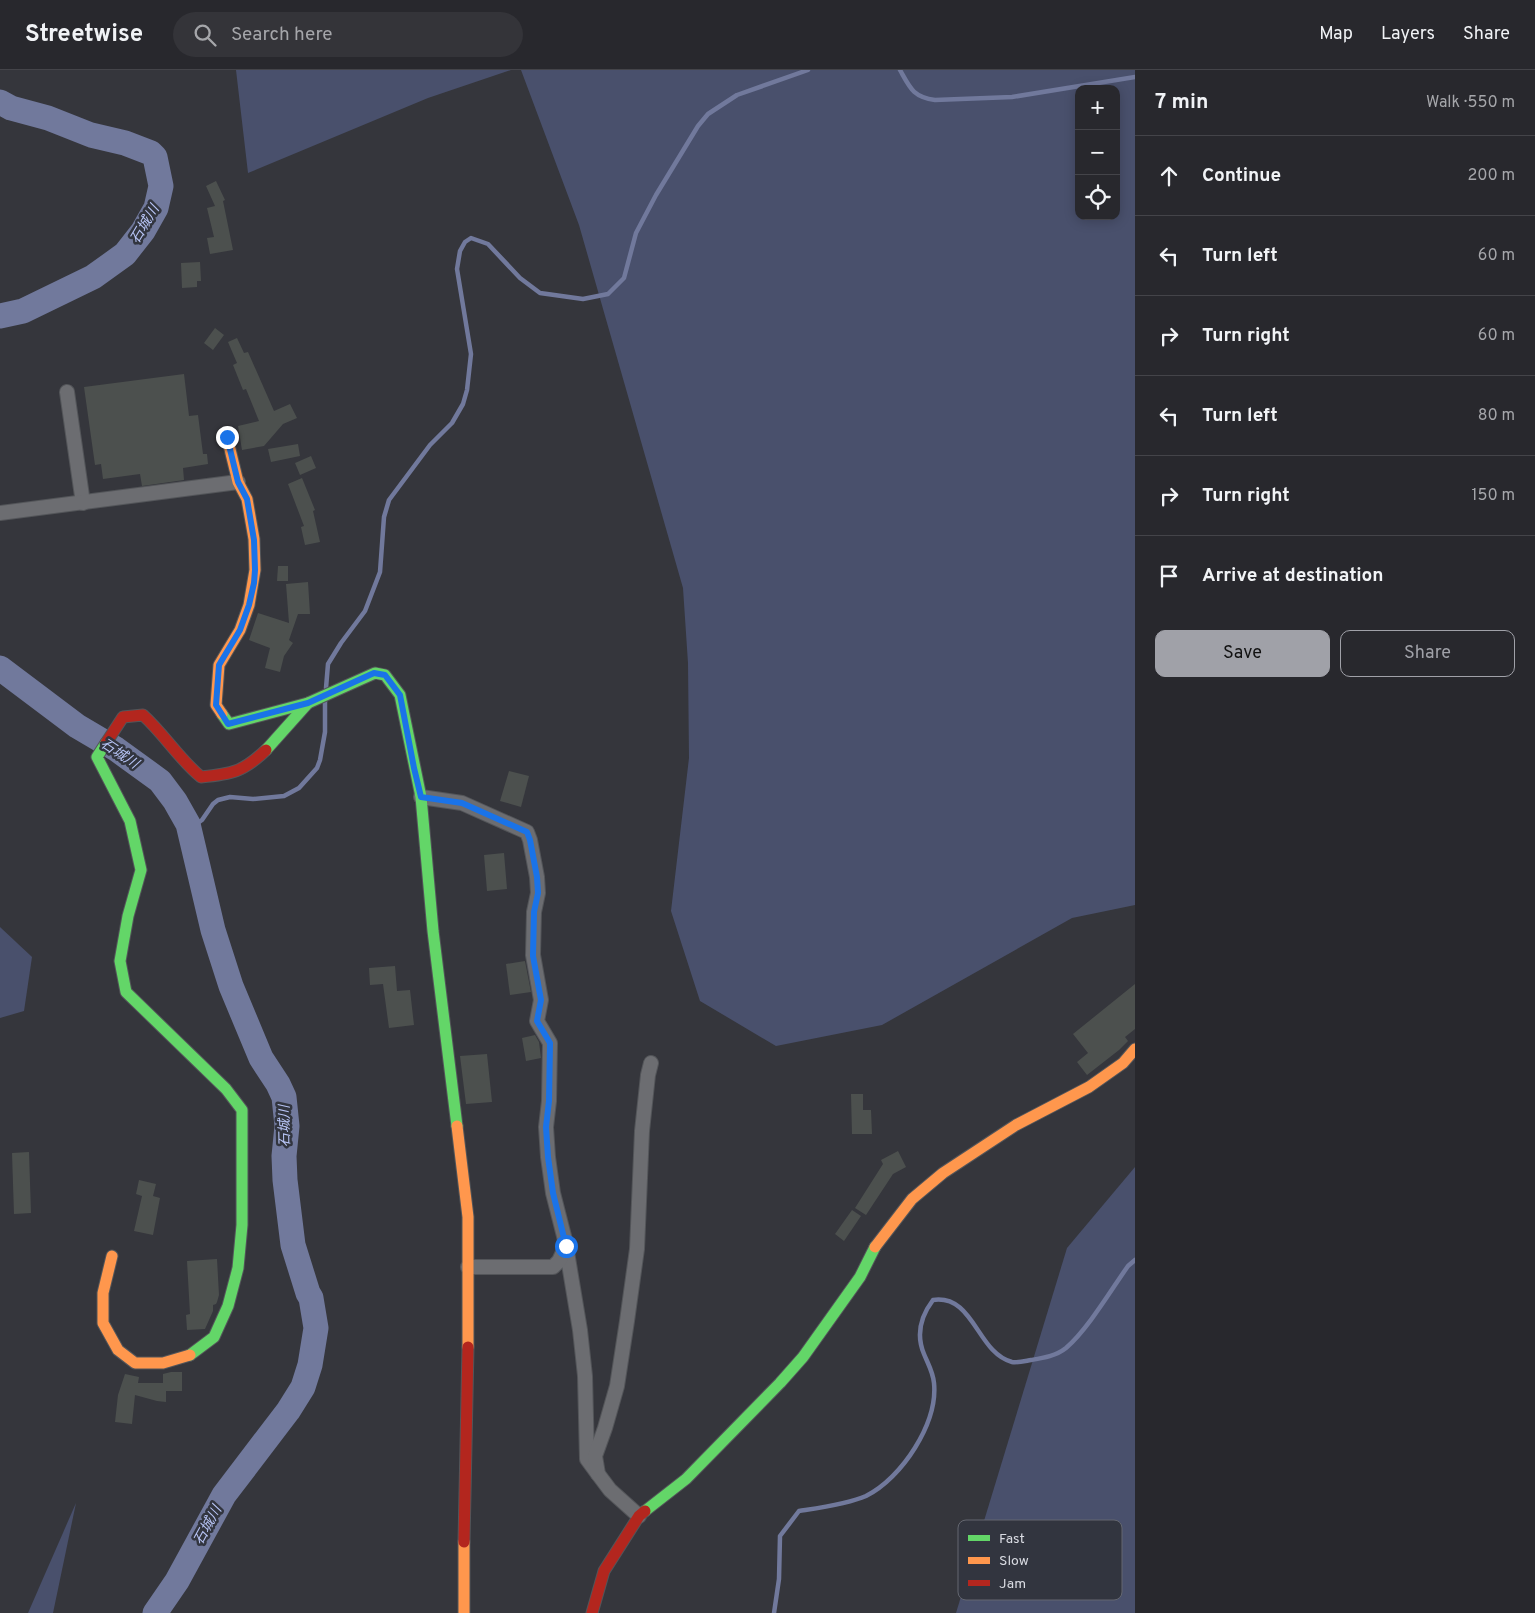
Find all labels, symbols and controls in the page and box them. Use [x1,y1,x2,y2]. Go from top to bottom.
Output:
search box [173,12,523,57]
text: Streetwise [25,20,143,50]
icon: search [191,21,219,49]
text: Search here [231,23,333,47]
text: Map [1319,23,1353,46]
text: Layers [1381,23,1435,46]
text: Share [1463,23,1510,46]
map controls [1075,85,1120,220]
button: + [1075,85,1120,130]
text: 7 min [1155,89,1208,116]
text: Walk · 550 m [1426,93,1515,113]
button: − [1075,130,1120,175]
icon: ahead [1155,162,1183,190]
text: Continue [1202,164,1281,188]
text: 200 m [1467,166,1515,186]
button: locate [1075,175,1120,220]
water label: 石城川 [127,201,164,247]
icon: left [1155,242,1183,270]
text: Turn left [1202,244,1278,268]
text: 60 m [1478,246,1515,266]
icon: right [1155,322,1183,350]
text: Turn right [1202,324,1290,348]
text: 60 m [1478,326,1515,346]
icon: left [1155,402,1183,430]
text: Turn left [1202,404,1278,428]
text: 80 m [1478,406,1515,426]
route end [216,426,239,449]
icon: right [1155,482,1183,510]
text: Turn right [1202,484,1290,508]
text: 150 m [1472,486,1515,506]
icon: arrive [1155,562,1183,590]
text: Arrive at destination [1202,564,1383,588]
button: Save [1155,630,1330,677]
button: Share [1340,630,1515,677]
water label: 石城川 [97,735,143,774]
water label: 石城川 [277,1103,294,1147]
route start [555,1235,578,1258]
water label: 石城川 [191,1501,227,1548]
legend [958,1520,1122,1600]
text: Fast [999,1531,1025,1548]
text: Slow [999,1553,1029,1570]
text: Jam [999,1576,1026,1593]

